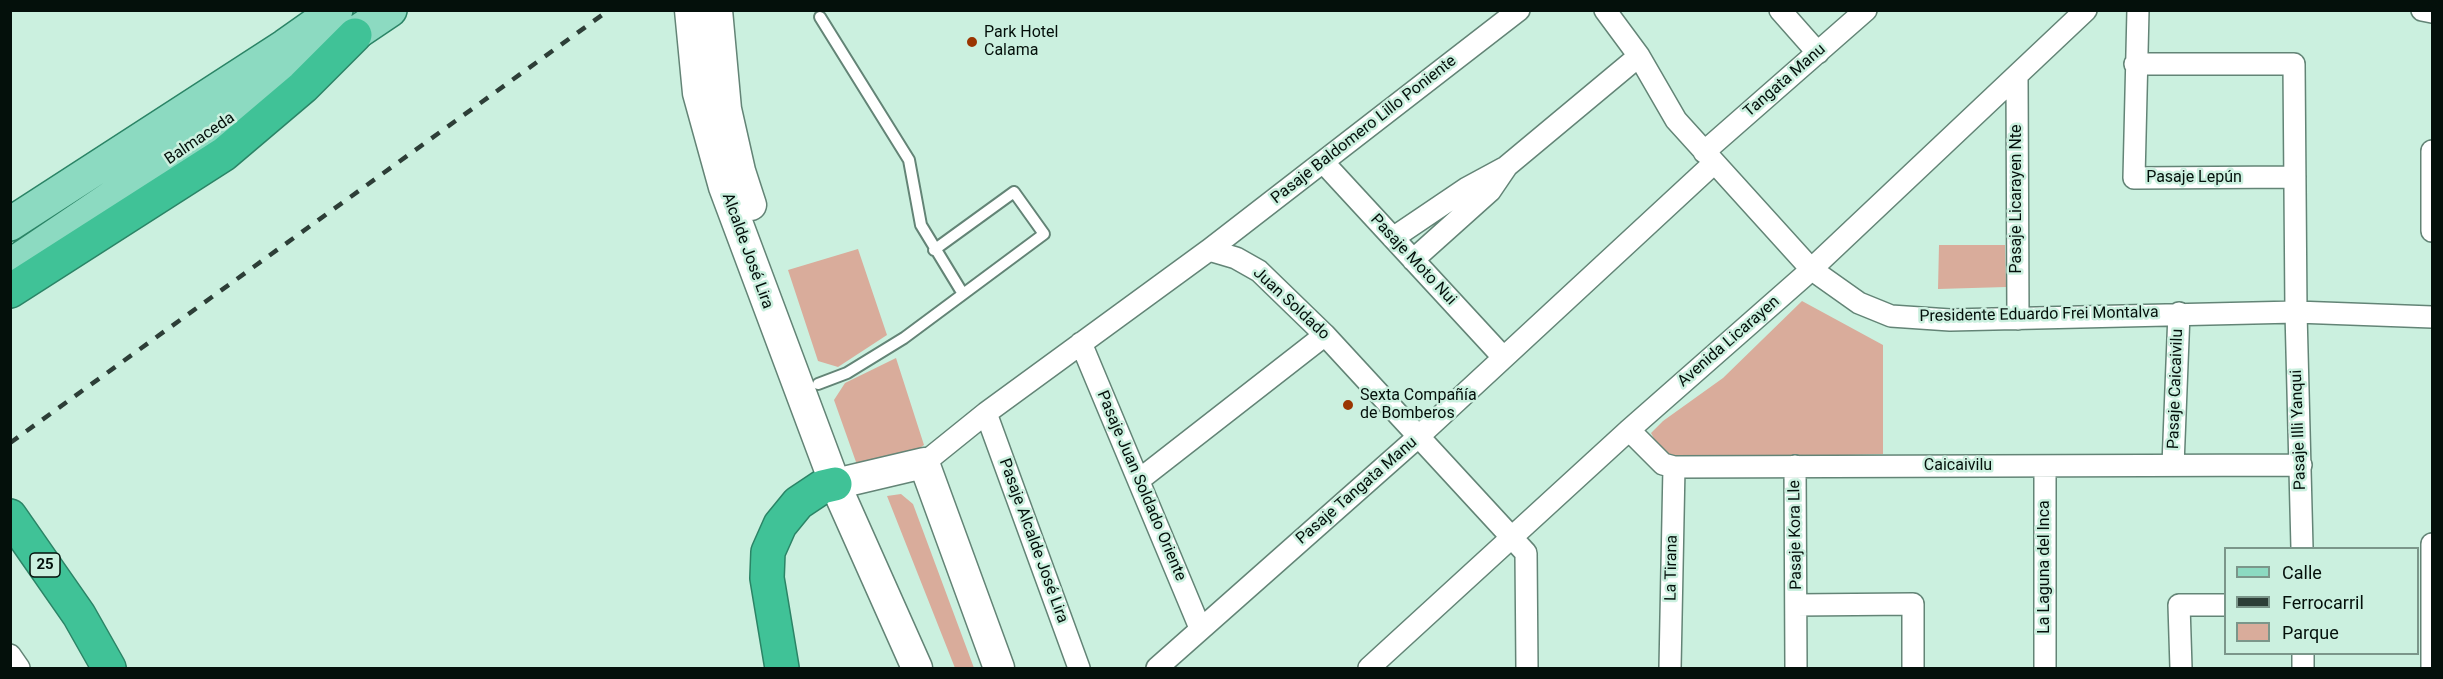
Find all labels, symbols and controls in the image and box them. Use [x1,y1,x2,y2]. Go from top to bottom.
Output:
place label: Park Hotel Calama [984,23,1058,61]
marker: Park Hotel Calama [965,35,979,49]
street label: Tangata Manu [1740,40,1830,122]
street label: Pasaje Baldomero Lillo Poniente [1268,52,1460,208]
street label: Balmaceda [162,109,238,169]
street label: Pasaje Licarayen Nte [2007,124,2027,274]
street label: Pasaje Lepún [2146,168,2242,188]
street label: Alcalde José Lira [717,191,777,311]
street label: Pasaje Moto Nui [1366,211,1460,309]
street label: Juan Soldado [1249,264,1333,344]
street label: Avenida Licarayen [1674,293,1784,391]
street label: Presidente Eduardo Frei Montalva [1919,303,2159,327]
street label: Pasaje Caicaivilu [2164,329,2188,449]
street label: Pasaje Illi Yanqui [2287,370,2311,490]
place label: Sexta Compañía de Bomberos [1360,386,1477,424]
street label: Pasaje Juan Soldado Oriente [1092,388,1190,584]
marker: Sexta Compañía de Bomberos [1341,398,1355,412]
street label: Pasaje Tangata Manu [1293,433,1421,549]
street label: Pasaje Alcalde José Lira [994,456,1072,626]
street label: Caicaivilu [1924,456,1992,476]
street label: Pasaje Kora Lle [1785,480,1807,590]
street label: La Laguna del Inca [2035,500,2055,634]
street label: La Tirana [1662,535,1682,601]
legend [2224,547,2419,655]
road number: 25 [30,553,60,577]
text: Calle [2282,562,2322,583]
text: Ferrocarril [2282,592,2364,613]
text: Parque [2282,622,2339,643]

